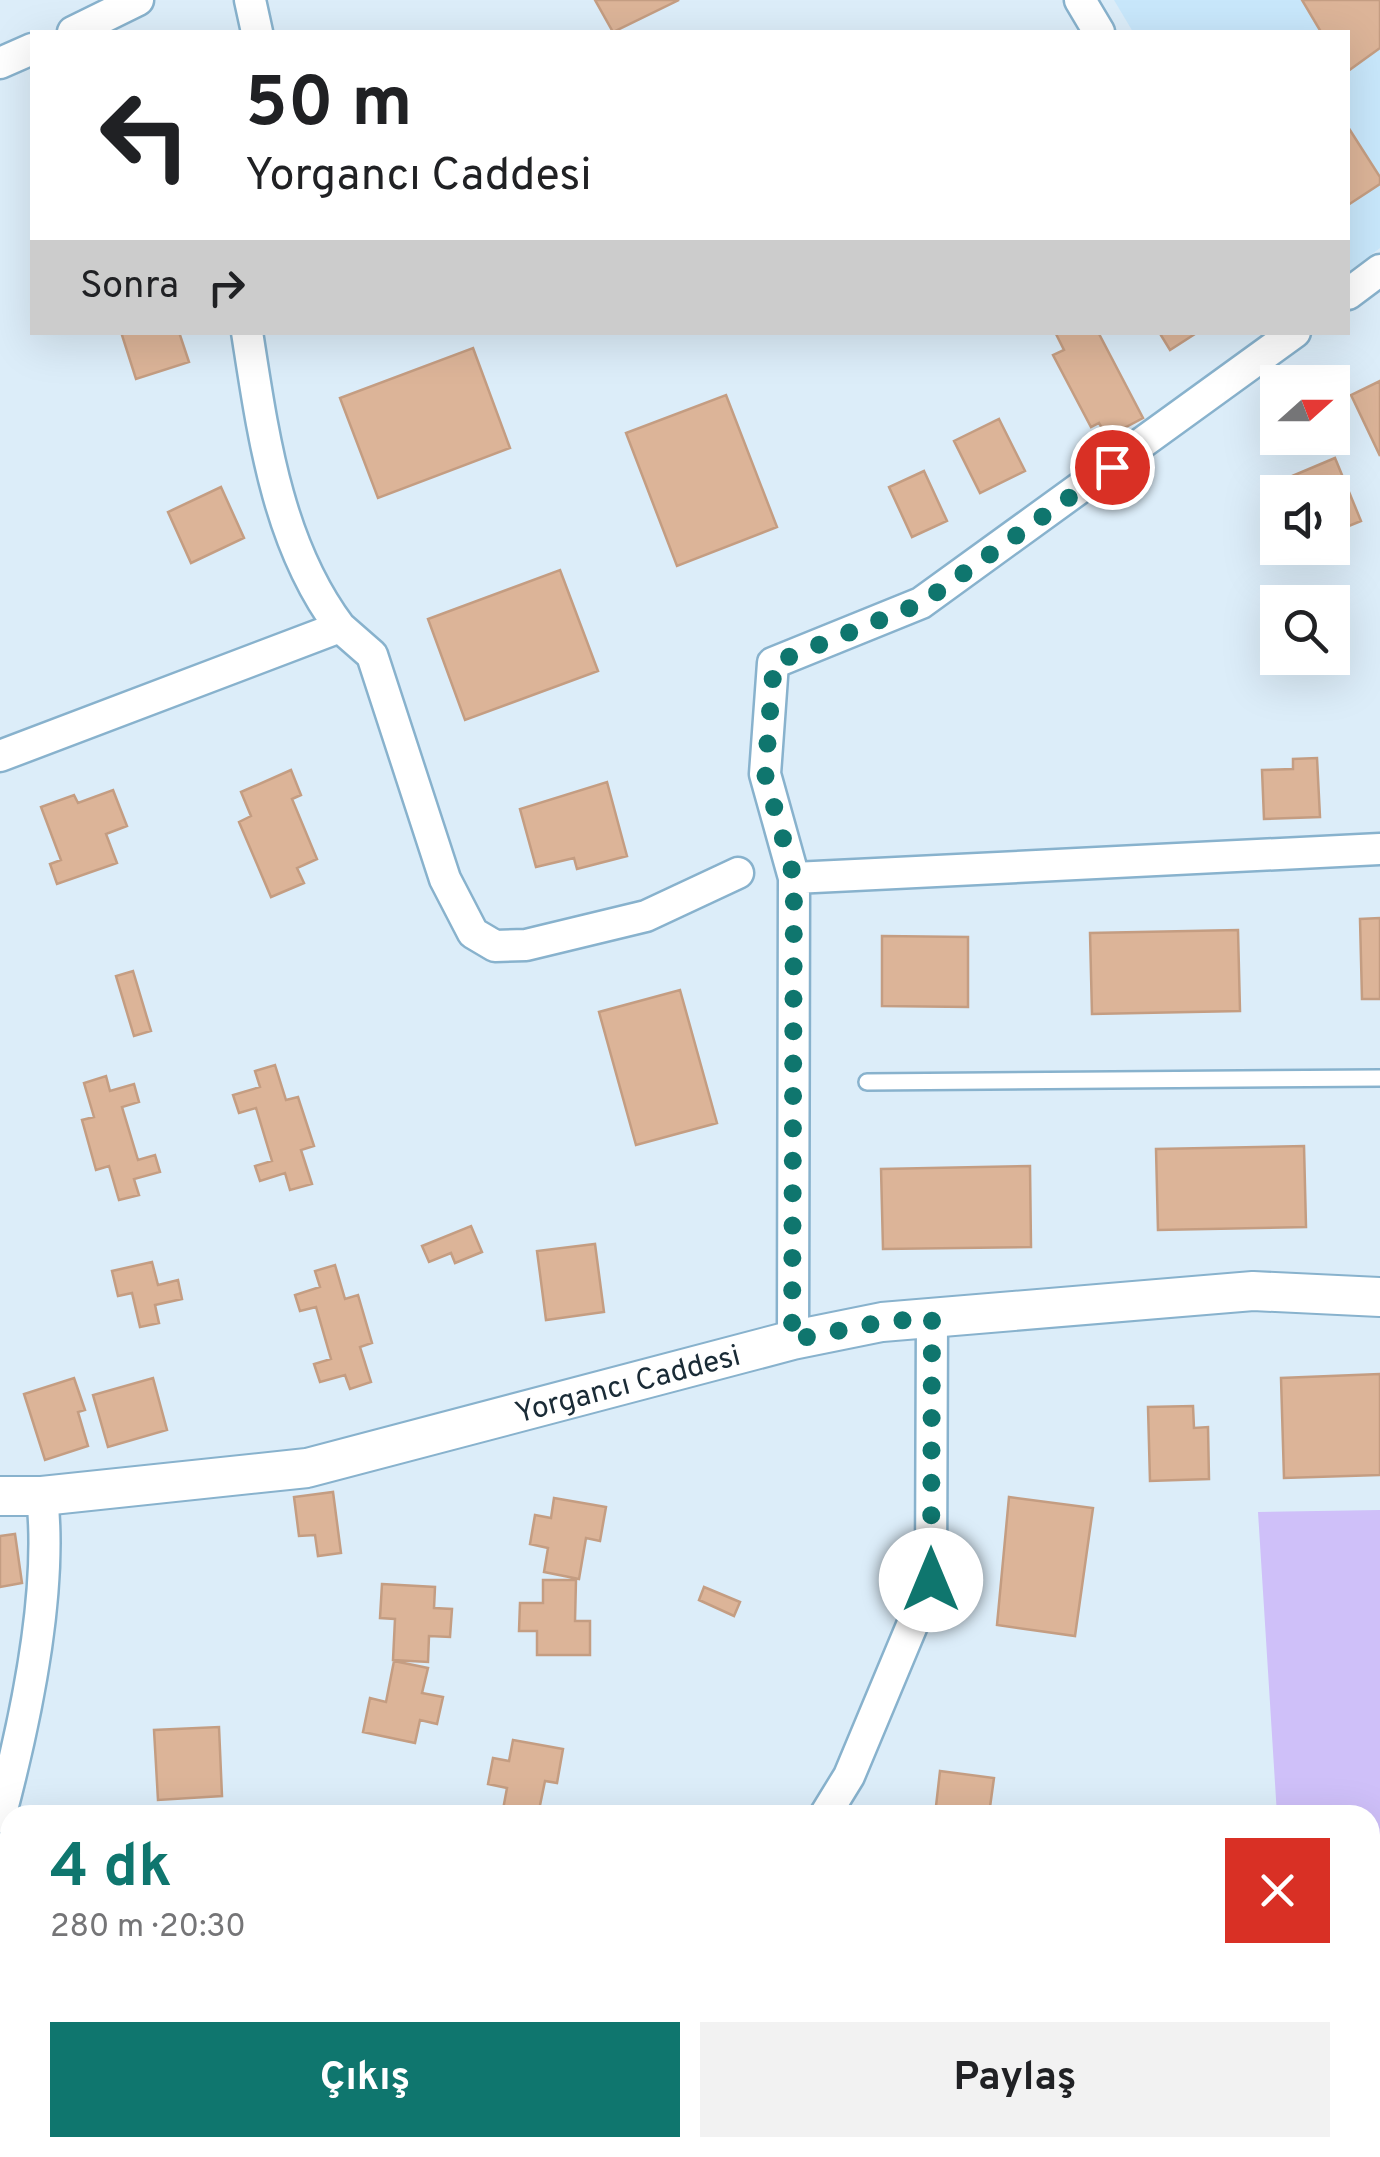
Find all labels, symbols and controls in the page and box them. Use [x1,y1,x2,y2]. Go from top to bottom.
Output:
text: 50 m [245,62,412,151]
icon: left [80,70,210,200]
text: Yorgancı Caddesi [245,149,592,206]
icon: right [199,260,254,315]
text: Sonra [80,263,179,312]
north arrow [1260,365,1350,455]
map controls [1260,365,1350,675]
pin [1070,425,1155,510]
icon: arrive [1085,440,1140,495]
button: sound [1260,475,1350,565]
button: search [1260,585,1350,675]
street label: Yorgancı Caddesi [512,1339,745,1433]
position arrow [879,1528,983,1632]
text: 4 dk [50,1832,172,1908]
button: close [1225,1838,1330,1943]
text: 280 m · 20:30 [50,1908,246,1948]
button: Çıkış [50,2022,680,2137]
button: Paylaş [700,2022,1330,2137]

